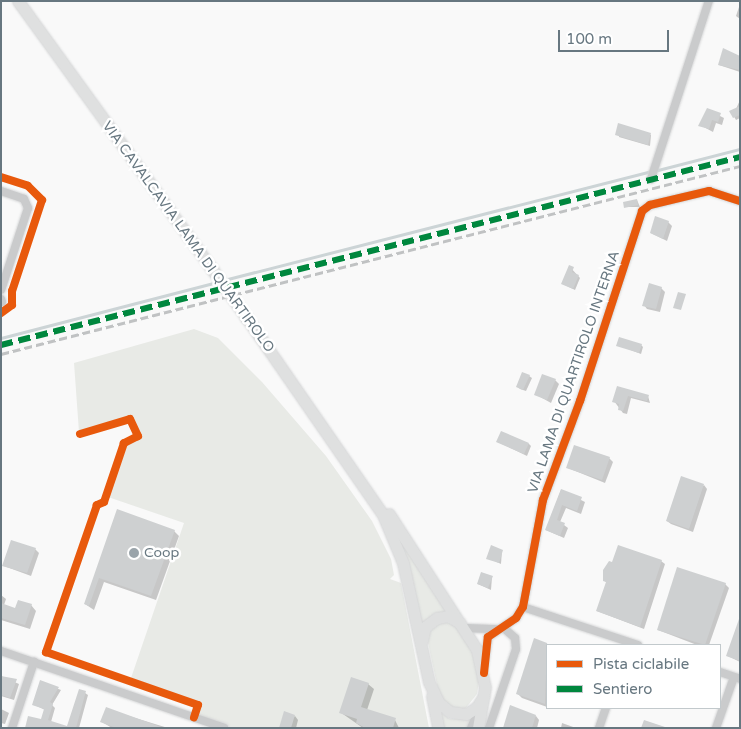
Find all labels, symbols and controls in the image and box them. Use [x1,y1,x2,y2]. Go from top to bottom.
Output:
scale bar [561,20,672,52]
text: 100 m [566,30,612,48]
street label: VIA CAVALCAVIA LAMA DI QUARTIROLO [98,118,278,356]
street label: VIA LAMA DI QUARTIROLO INTERNA [525,249,623,495]
place label: Coop [144,545,179,561]
marker: Coop [128,547,140,559]
legend [546,644,721,709]
text: Pista ciclabile [593,655,689,673]
text: Sentiero [593,680,652,698]

